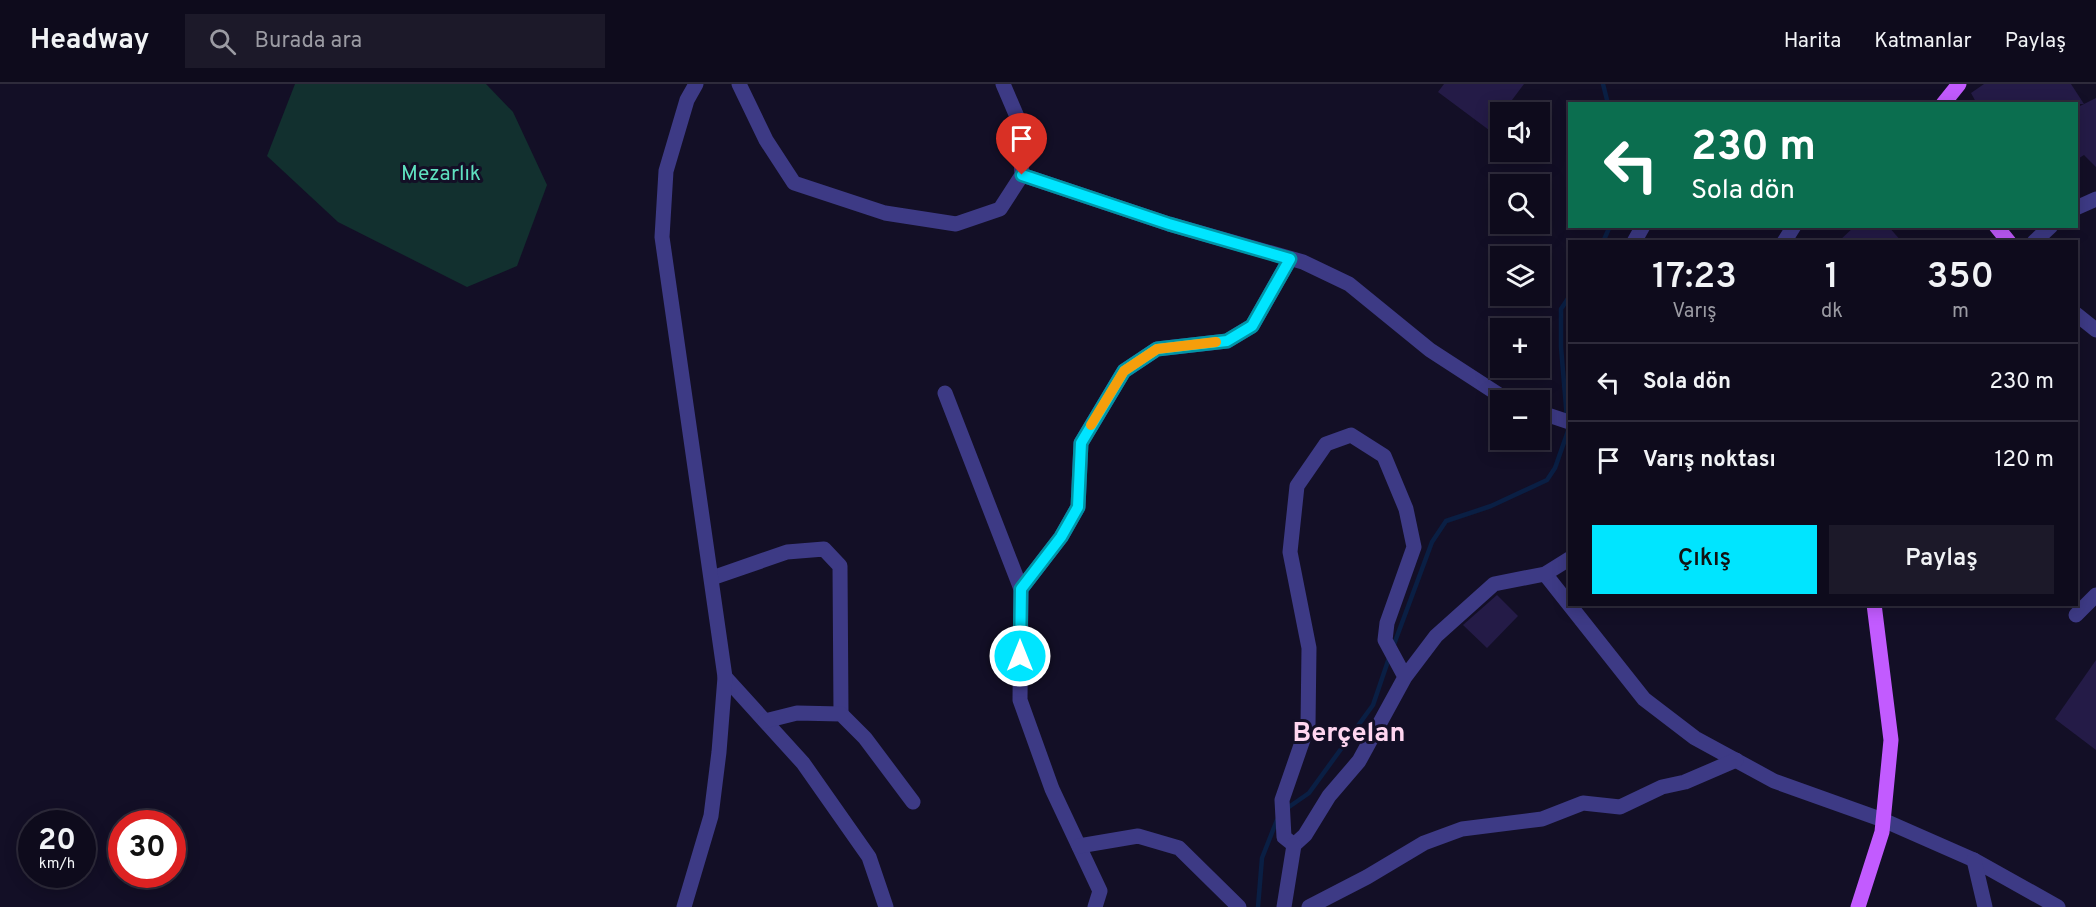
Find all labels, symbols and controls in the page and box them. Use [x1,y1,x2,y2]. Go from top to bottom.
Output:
search box [185,14,605,68]
text: Headway [30,23,149,59]
icon: search [206,25,239,58]
text: Burada ara [254,28,362,55]
text: Harita [1784,28,1841,55]
text: Katmanlar [1874,28,1972,55]
text: Paylaş [2005,28,2066,55]
map controls [1490,102,1550,450]
button: sound [1490,102,1550,162]
pin [996,113,1047,175]
icon: arrive [1005,122,1038,155]
text: 230 m [1691,122,1816,175]
icon: left [1592,126,1670,204]
park label: Mezarlık [401,161,481,188]
button: search [1490,174,1550,234]
text: Sola dön [1691,174,1795,208]
button: layers [1490,246,1550,306]
text: 17:23 [1652,255,1737,301]
text: 1 [1825,255,1839,301]
text: 350 [1927,255,1994,301]
text: Varış [1672,299,1717,325]
text: dk [1821,299,1843,325]
text: m [1952,299,1969,325]
button: + [1490,318,1550,378]
icon: left [1592,366,1625,399]
text: Sola dön [1643,369,1731,396]
text: 230 m [1990,369,2054,396]
button: − [1490,390,1550,450]
icon: arrive [1592,444,1625,477]
text: Varış noktası [1643,447,1776,474]
text: 120 m [1994,447,2054,474]
button: Çıkış [1592,525,1817,594]
button: Paylaş [1829,525,2054,594]
position arrow [988,624,1052,688]
district label: Berçelan [1292,717,1406,751]
speed limit sign: 30 [108,810,186,888]
text: 20 [38,823,76,860]
text: km/h [39,855,75,874]

